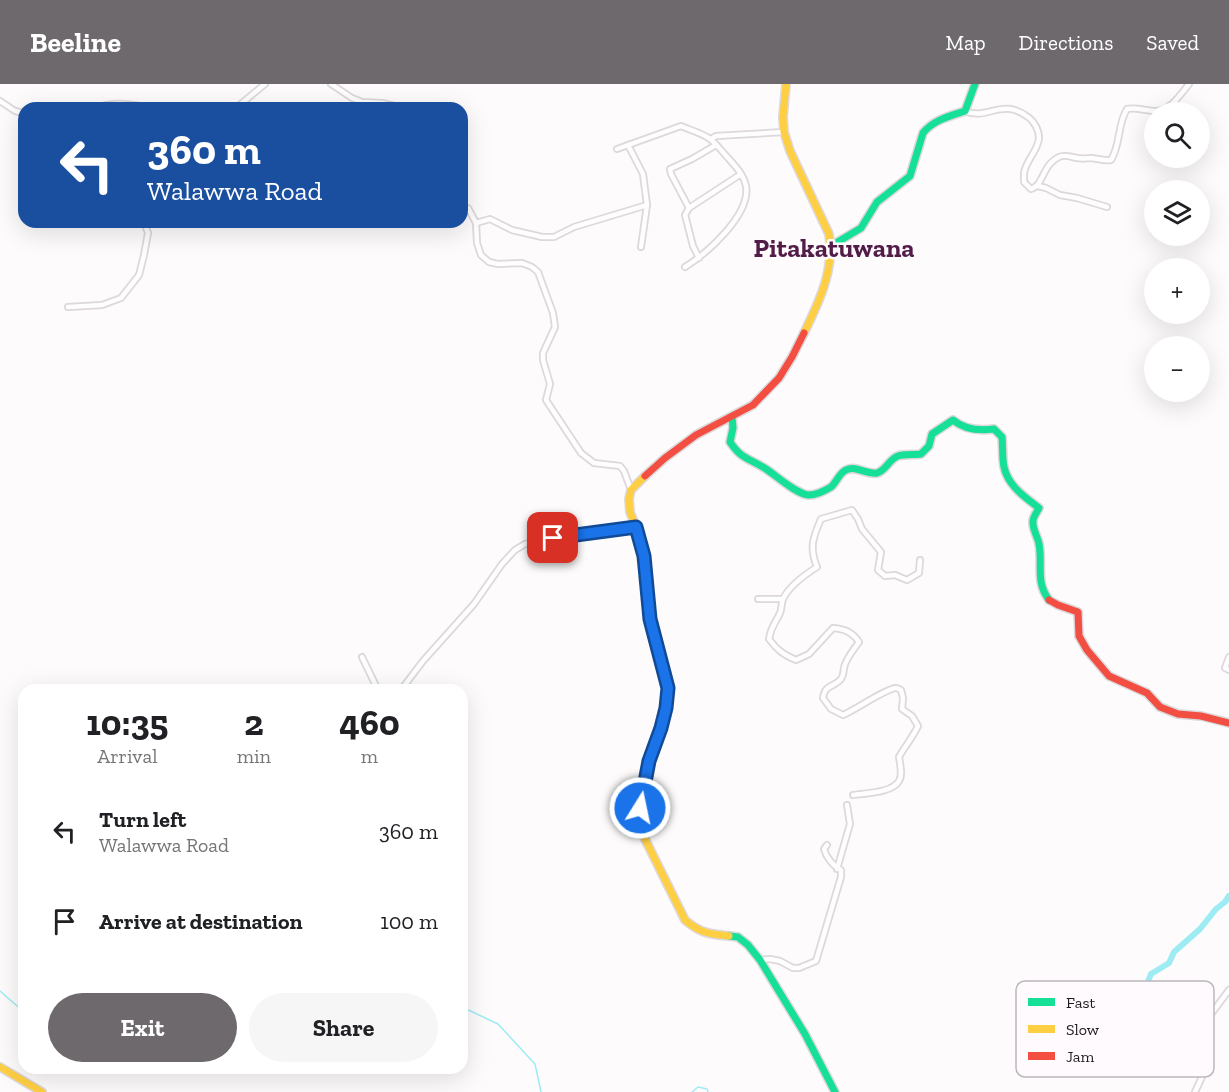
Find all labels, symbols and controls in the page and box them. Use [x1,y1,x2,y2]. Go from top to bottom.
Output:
text: Beeline [30,26,121,59]
text: Map [946,30,986,55]
text: Directions [1019,30,1113,55]
text: Saved [1146,30,1199,55]
map controls [1144,102,1210,402]
button: search [1144,102,1210,168]
text: 360 m [147,124,261,175]
icon: left [48,126,126,204]
text: Walawwa Road [147,175,322,207]
button: layers [1144,180,1210,246]
district label: Pitakatuwana [753,232,915,264]
button: + [1144,258,1210,324]
button: − [1144,336,1210,402]
pin [527,512,578,563]
icon: arrive [536,521,569,554]
text: 10:35 [86,701,168,744]
text: 2 [244,701,263,744]
text: 460 [339,701,400,744]
text: Arrival [97,744,157,768]
text: min [237,744,271,768]
text: m [361,744,378,768]
position arrow [608,776,672,840]
text: Turn left [99,806,186,833]
icon: left [48,815,81,848]
text: 360 m [379,818,438,845]
text: Walawwa Road [99,833,229,857]
icon: arrive [48,905,81,938]
text: Arrive at destination [99,908,302,935]
text: 100 m [380,908,438,935]
legend [1016,981,1214,1077]
button: Exit [48,993,237,1062]
button: Share [249,993,438,1062]
text: Fast [1066,993,1095,1012]
text: Slow [1066,1020,1100,1039]
text: Jam [1066,1047,1095,1066]

